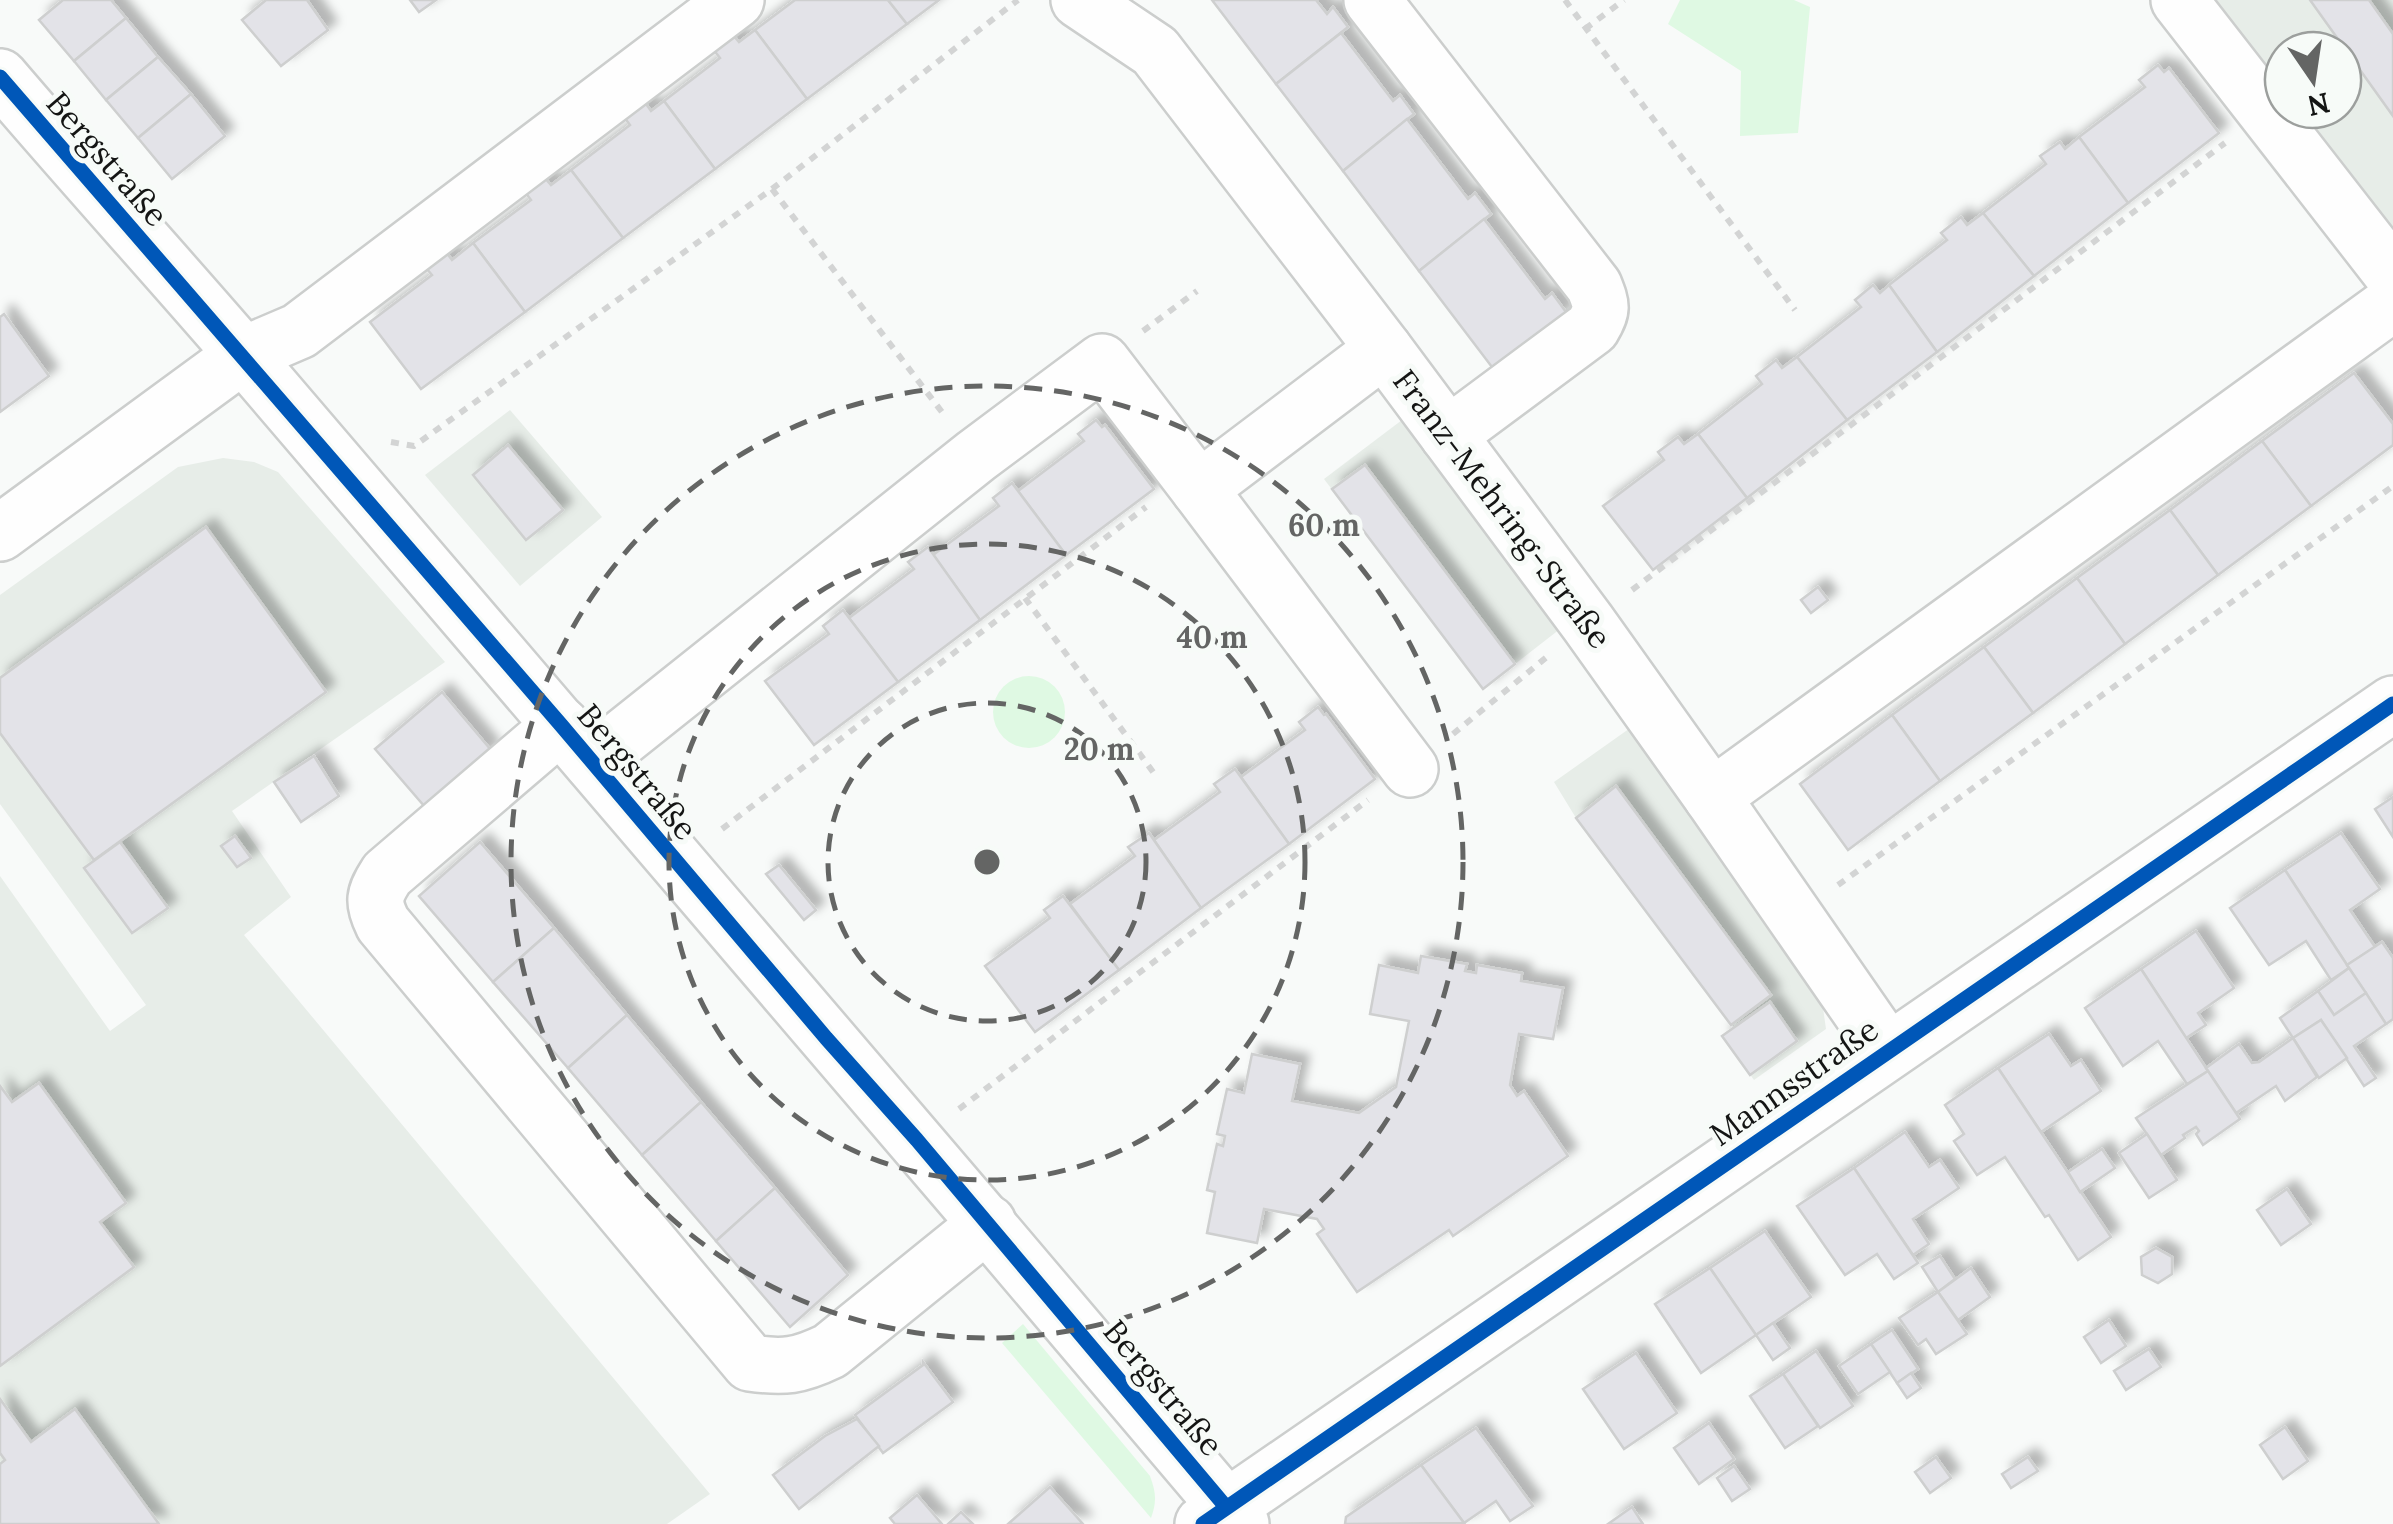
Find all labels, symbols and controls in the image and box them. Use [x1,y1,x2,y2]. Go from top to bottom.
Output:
north arrow [2263,30,2363,130]
street label: Bergstraße [38,83,177,234]
text: N [2304,84,2333,124]
street label: Franz-Mehring-Straße [1384,361,1621,656]
text: 60 m [1288,506,1360,544]
text: 40 m [1177,618,1248,656]
street label: Bergstraße [569,695,706,848]
text: 20 m [1064,730,1135,768]
centre of rings [969,844,1005,880]
street label: Mannsstraße [1702,1009,1886,1155]
street label: Bergstraße [1095,1311,1232,1464]

